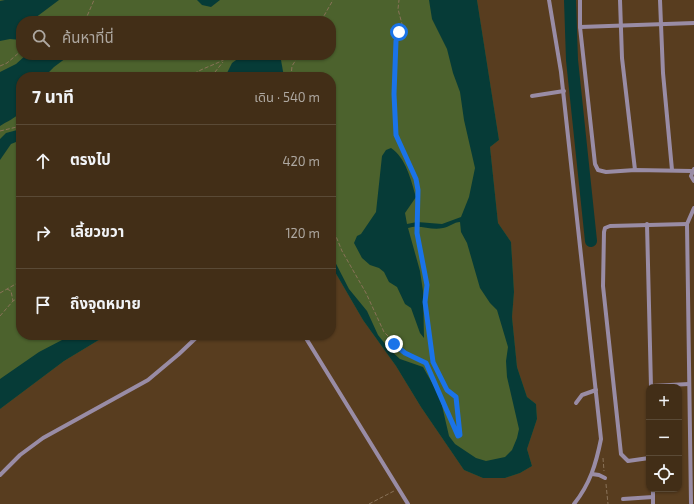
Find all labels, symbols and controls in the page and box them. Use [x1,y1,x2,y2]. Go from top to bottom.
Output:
search box [16,16,336,60]
route start [390,23,408,41]
icon: search [30,27,52,49]
text: ค้นหาที่นี่ [62,28,114,46]
text: 7 นาที [32,86,74,106]
text: เดิน · 540 m [254,89,320,105]
icon: ahead [32,150,54,172]
text: ตรงไป [70,150,111,168]
text: 420 m [283,153,320,169]
icon: right [32,222,54,244]
text: เลี้ยวขวา [70,222,124,240]
text: 120 m [285,225,320,241]
icon: arrive [32,294,54,316]
text: ถึงจุดหมาย [70,294,141,312]
route end [385,335,403,353]
map controls [646,384,682,492]
button: + [646,384,682,420]
button: − [646,420,682,456]
button: locate [646,456,682,492]

